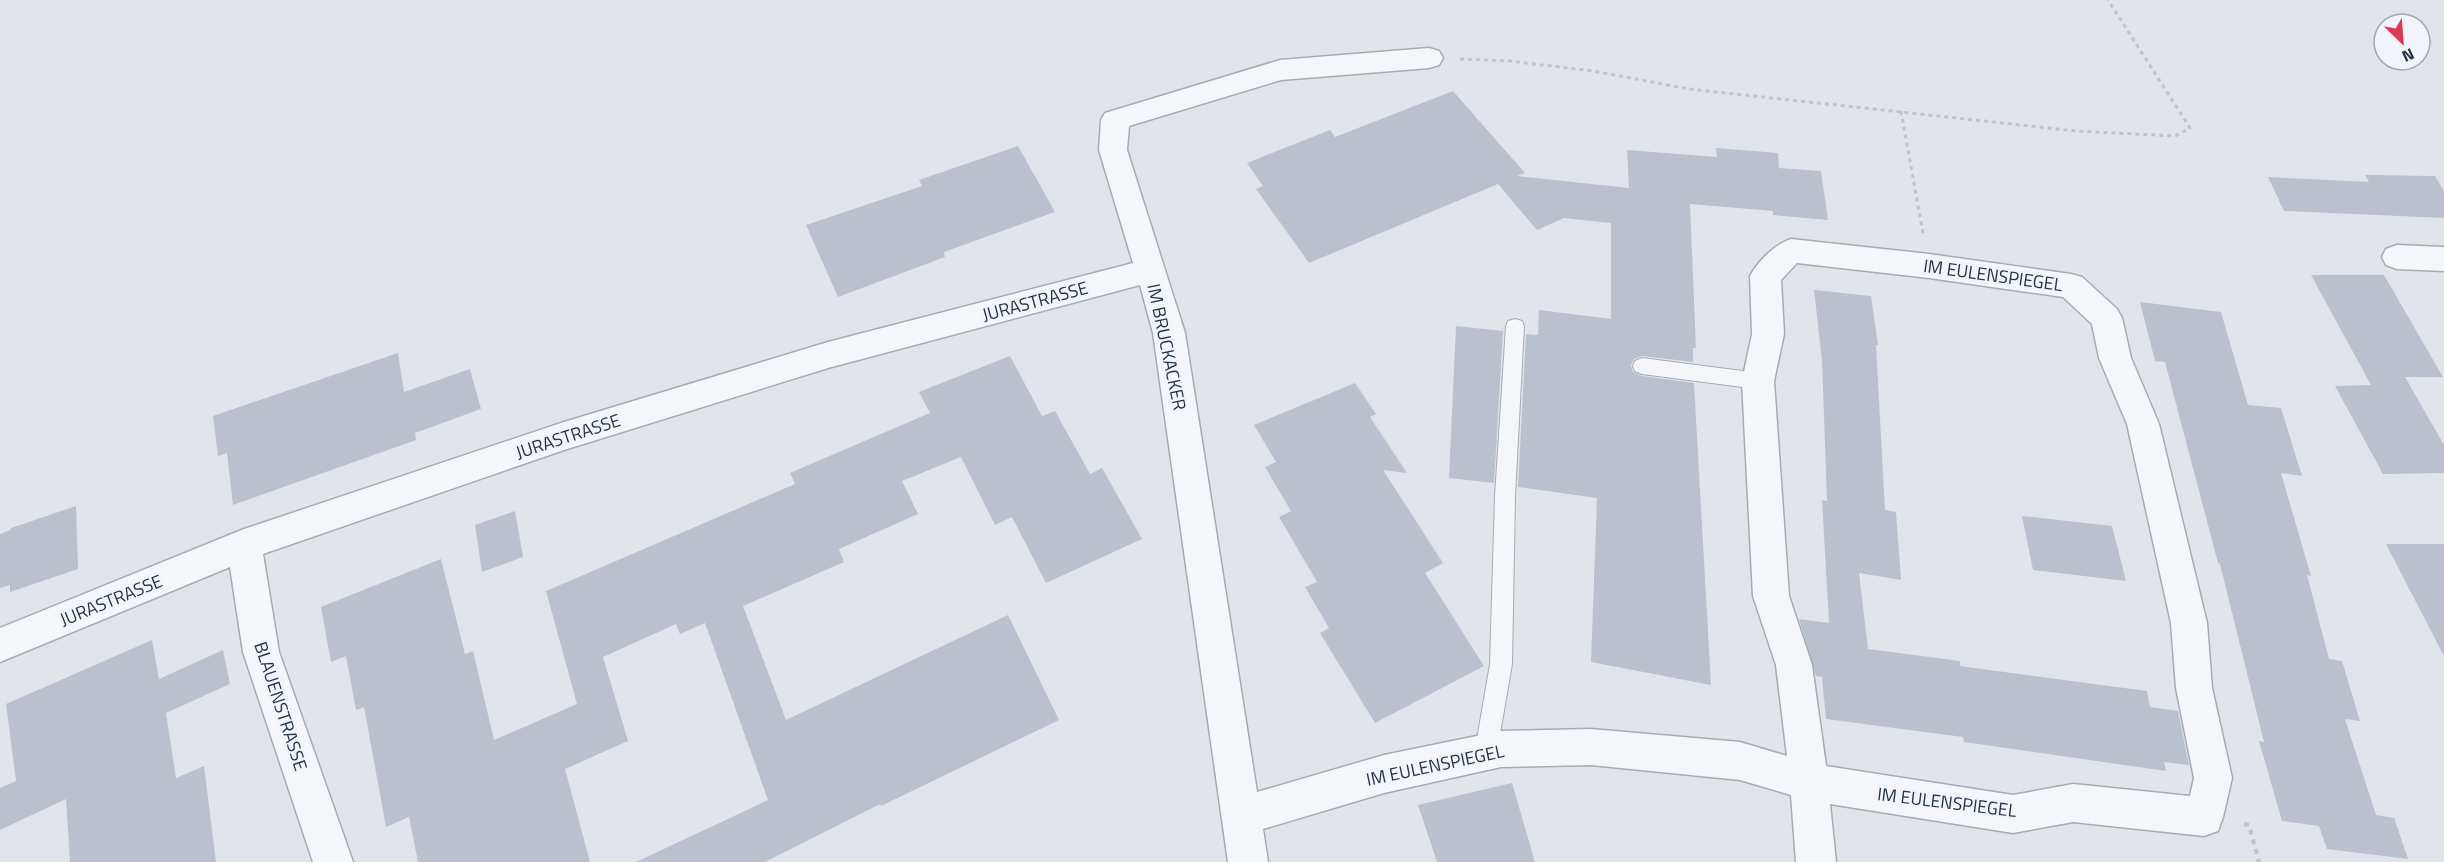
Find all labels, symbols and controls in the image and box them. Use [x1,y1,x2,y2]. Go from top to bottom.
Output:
north arrow [2372,12,2432,72]
text: N [2398,42,2418,69]
street label: IM EULENSPIEGEL [1922,252,2065,298]
street label: JURASTRASSE [979,274,1091,328]
street label: IM BRUCKACKER [1140,281,1194,413]
street label: JURASTRASSE [512,406,624,466]
street label: JURASTRASSE [56,567,166,633]
street label: BLAUENSTRASSE [247,638,315,774]
street label: IM EULENSPIEGEL [1364,737,1507,793]
street label: IM EULENSPIEGEL [1876,780,2019,824]

